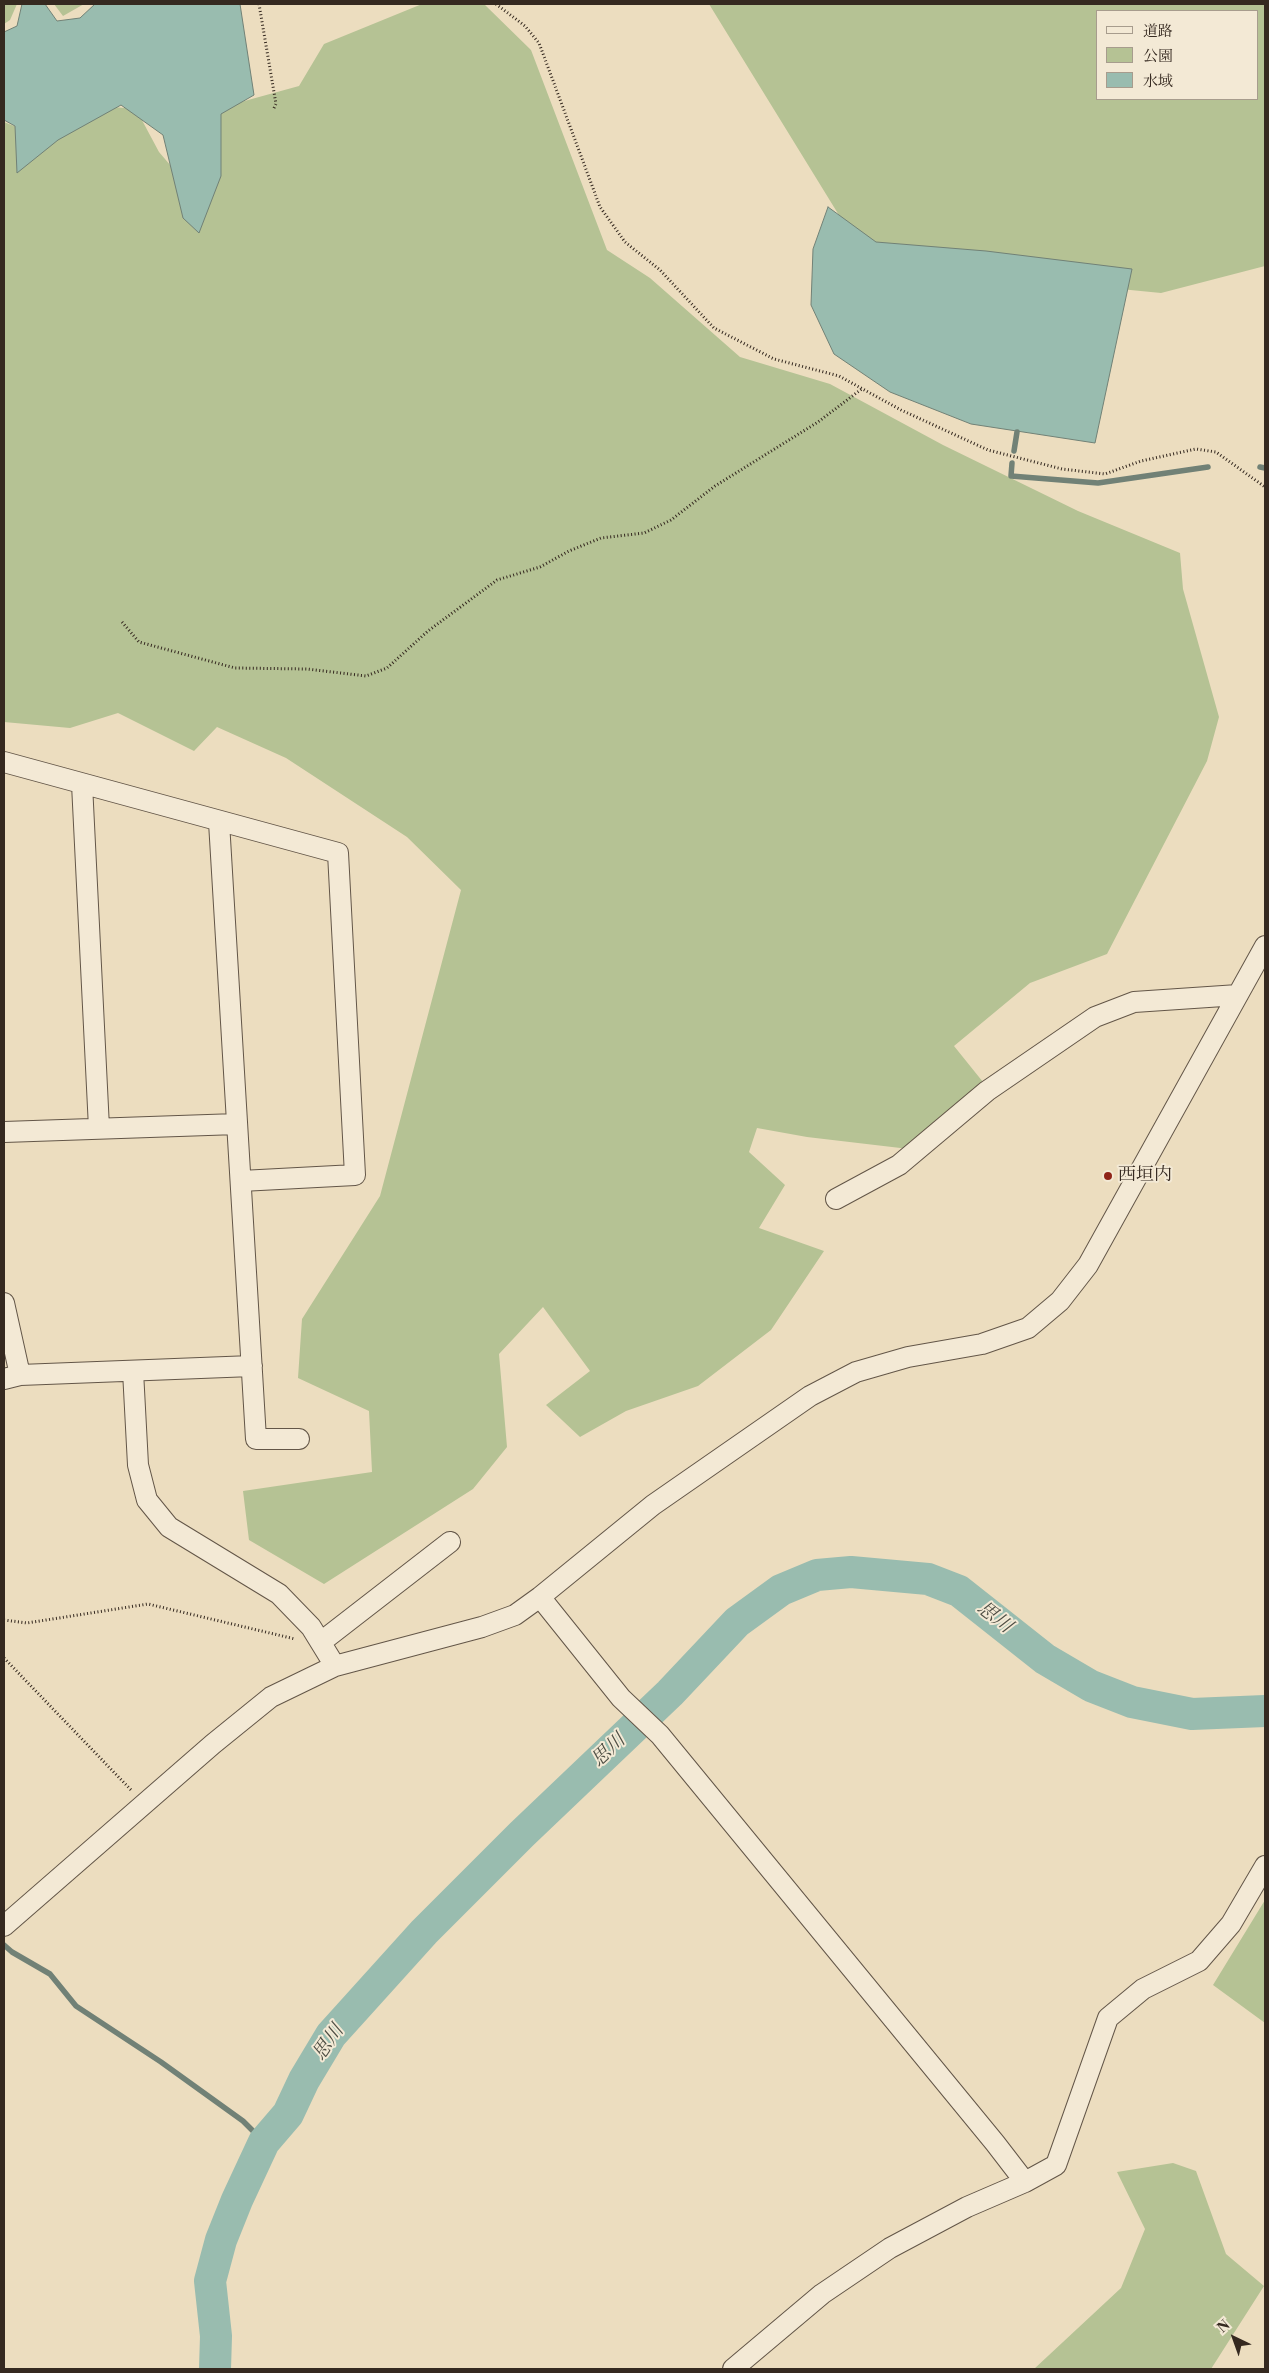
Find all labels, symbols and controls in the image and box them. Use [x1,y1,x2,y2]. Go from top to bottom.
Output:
legend [1096,10,1259,100]
text: 道路 [1143,22,1173,41]
text: 公園 [1143,47,1173,66]
text: 水域 [1143,72,1173,91]
place label: 西垣内 [1118,1165,1172,1187]
marker: 西垣内 [1102,1170,1114,1182]
water label: 思川 [972,1597,1016,1639]
water label: 思川 [587,1730,631,1772]
water label: 思川 [309,2021,349,2065]
north arrow [1209,2313,1259,2363]
text: N [1214,2316,1234,2337]

